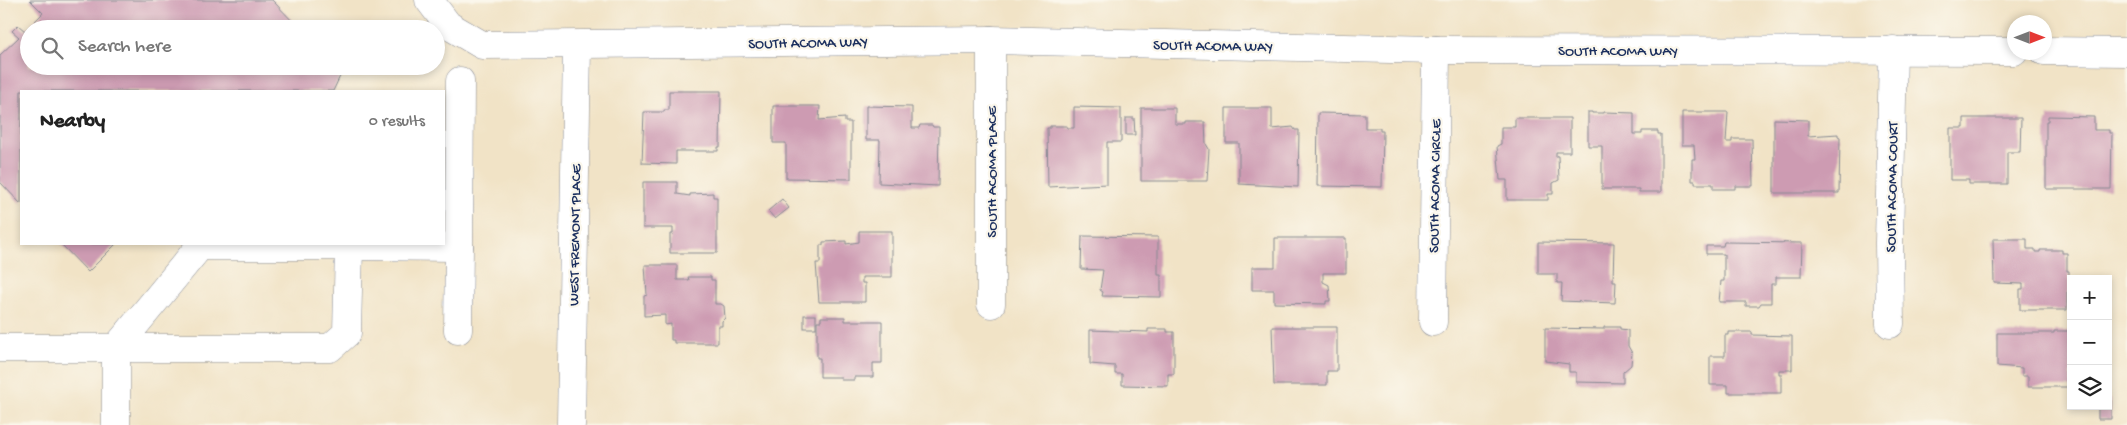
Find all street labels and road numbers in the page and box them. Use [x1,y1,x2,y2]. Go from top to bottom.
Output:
street label: SOUTH ACOMA WAY [748,34,868,54]
street label: SOUTH ACOMA WAY [1153,37,1273,57]
street label: SOUTH ACOMA WAY [1558,43,1678,61]
street label: SOUTH ACOMA PLACE [984,106,1002,238]
street label: SOUTH ACOMA CIRCLE [1426,118,1446,253]
street label: SOUTH ACOMA COURT [1883,120,1903,253]
street label: WEST FREMONT PLACE [566,163,586,306]

